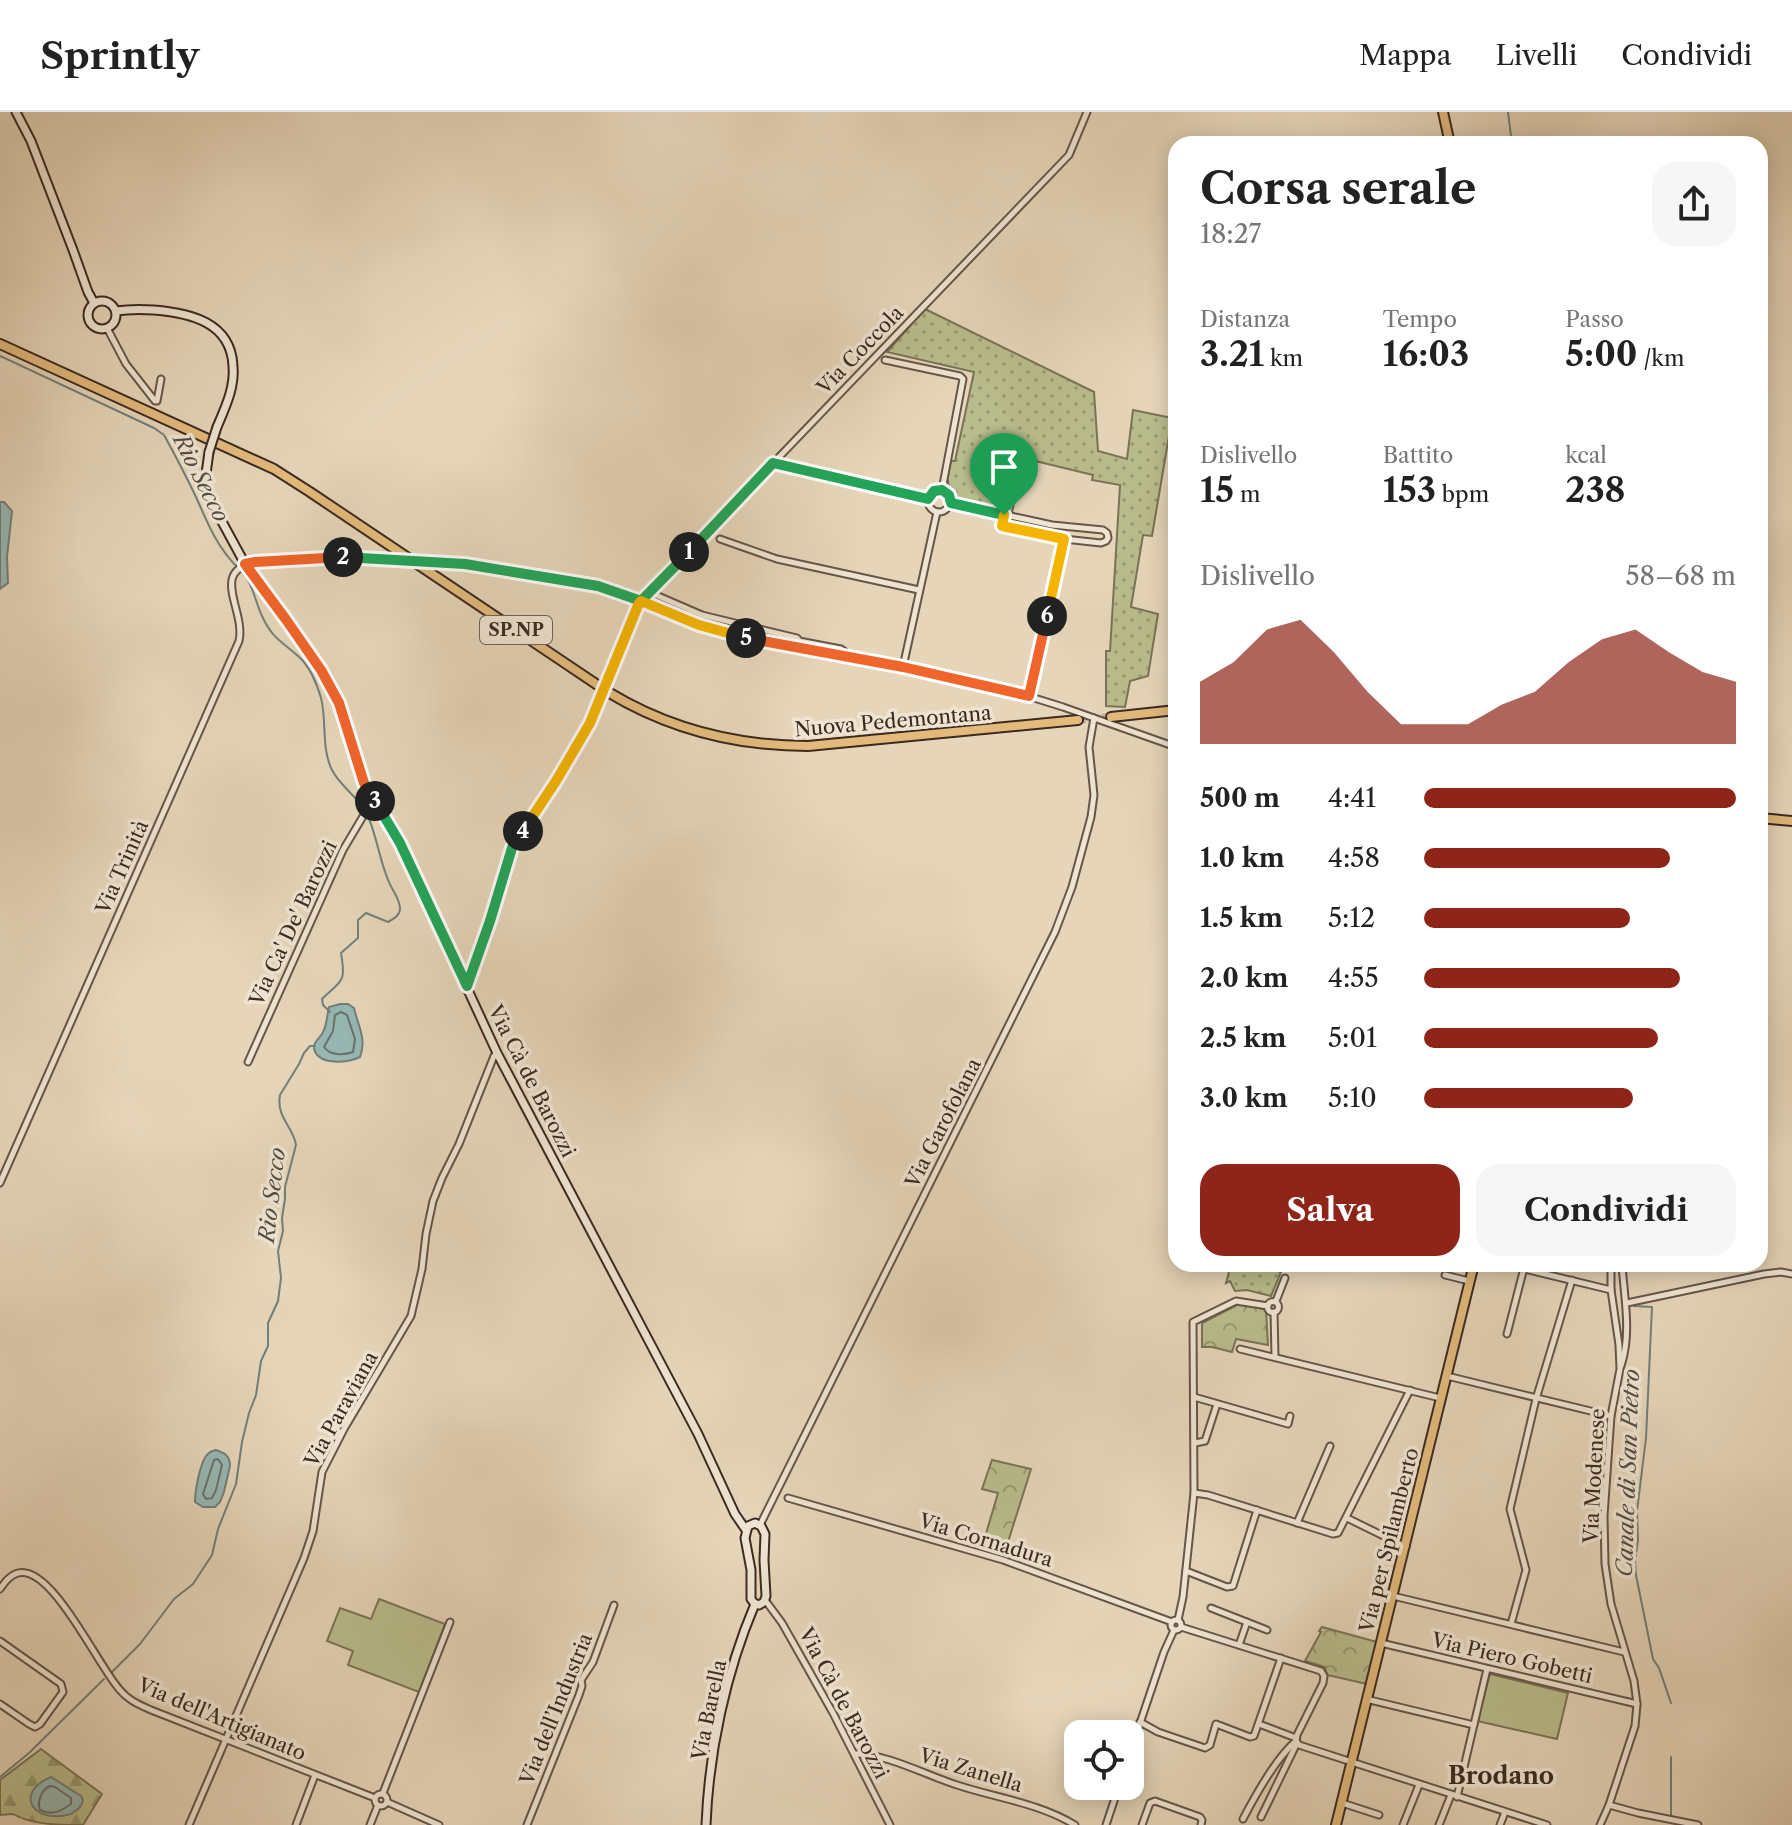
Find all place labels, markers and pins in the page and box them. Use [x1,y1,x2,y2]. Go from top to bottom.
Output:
pin [970,433,1038,515]
pin: 1 [669,532,709,572]
pin: 2 [323,537,363,577]
pin: 6 [1027,596,1067,636]
pin: 5 [726,618,766,658]
pin: 3 [355,781,395,821]
pin: 4 [503,811,543,851]

